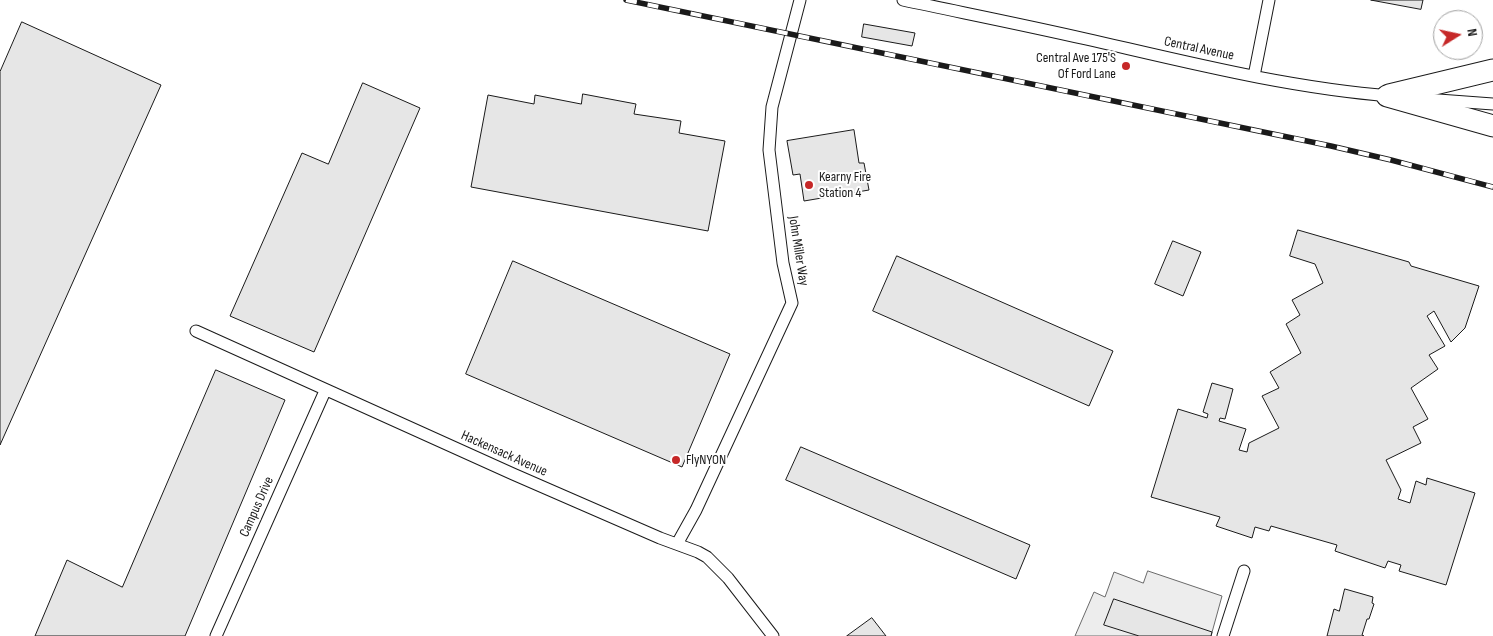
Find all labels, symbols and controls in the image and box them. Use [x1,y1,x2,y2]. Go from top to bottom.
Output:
north arrow [1433,10,1483,60]
text: N [1463,27,1481,38]
street label: Central Avenue [1163,33,1235,65]
place label: Central Ave 175'S Of Ford Lane [1036,50,1116,82]
marker: Central Ave 175'S Of Ford Lane [1120,60,1132,72]
place label: Kearny Fire Station 4 [819,169,871,202]
marker: Kearny Fire Station 4 [803,179,815,191]
street label: John Miller Way [784,215,812,287]
street label: Hackensack Avenue [458,427,550,481]
place label: FlyNYON [686,452,726,468]
marker: FlyNYON [670,454,682,466]
street label: Campus Drive [236,474,278,540]

